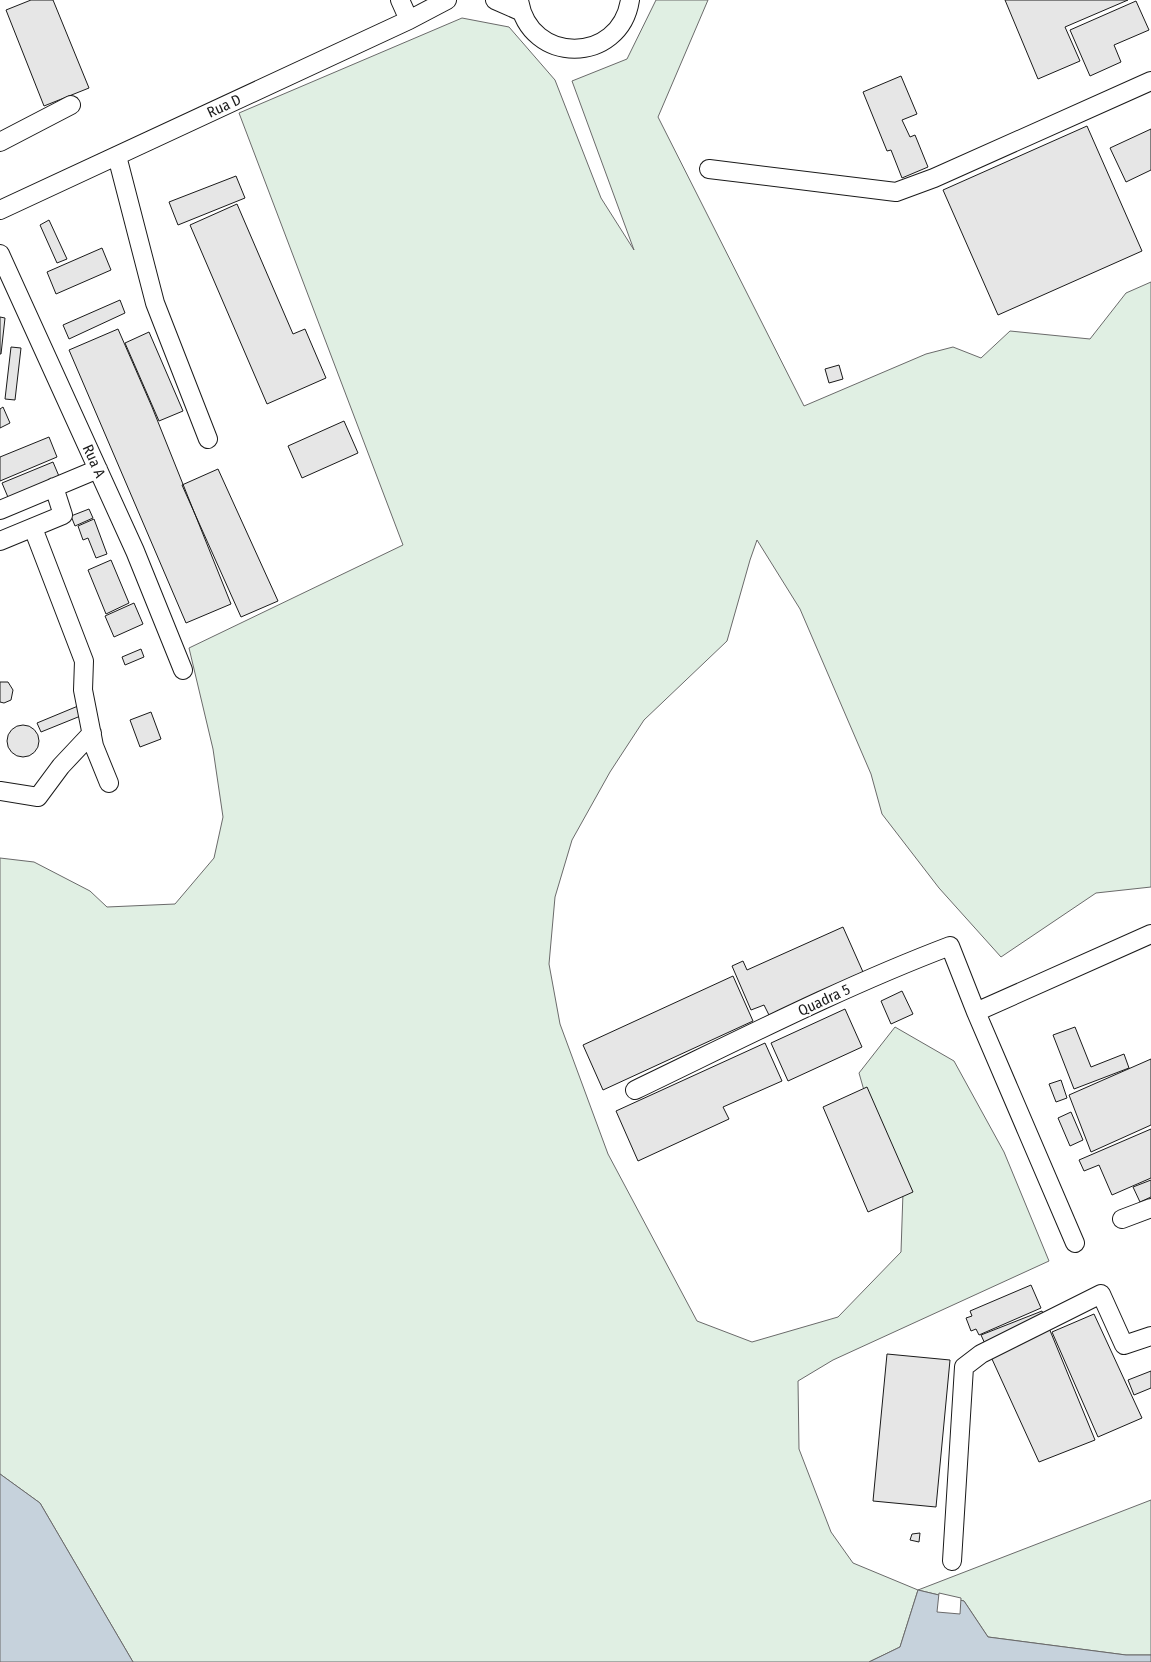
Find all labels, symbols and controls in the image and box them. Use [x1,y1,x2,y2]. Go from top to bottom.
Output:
street label: Rua D [204,90,244,122]
street label: Rua A [79,441,109,481]
street label: Quadra 5 [795,980,853,1020]

